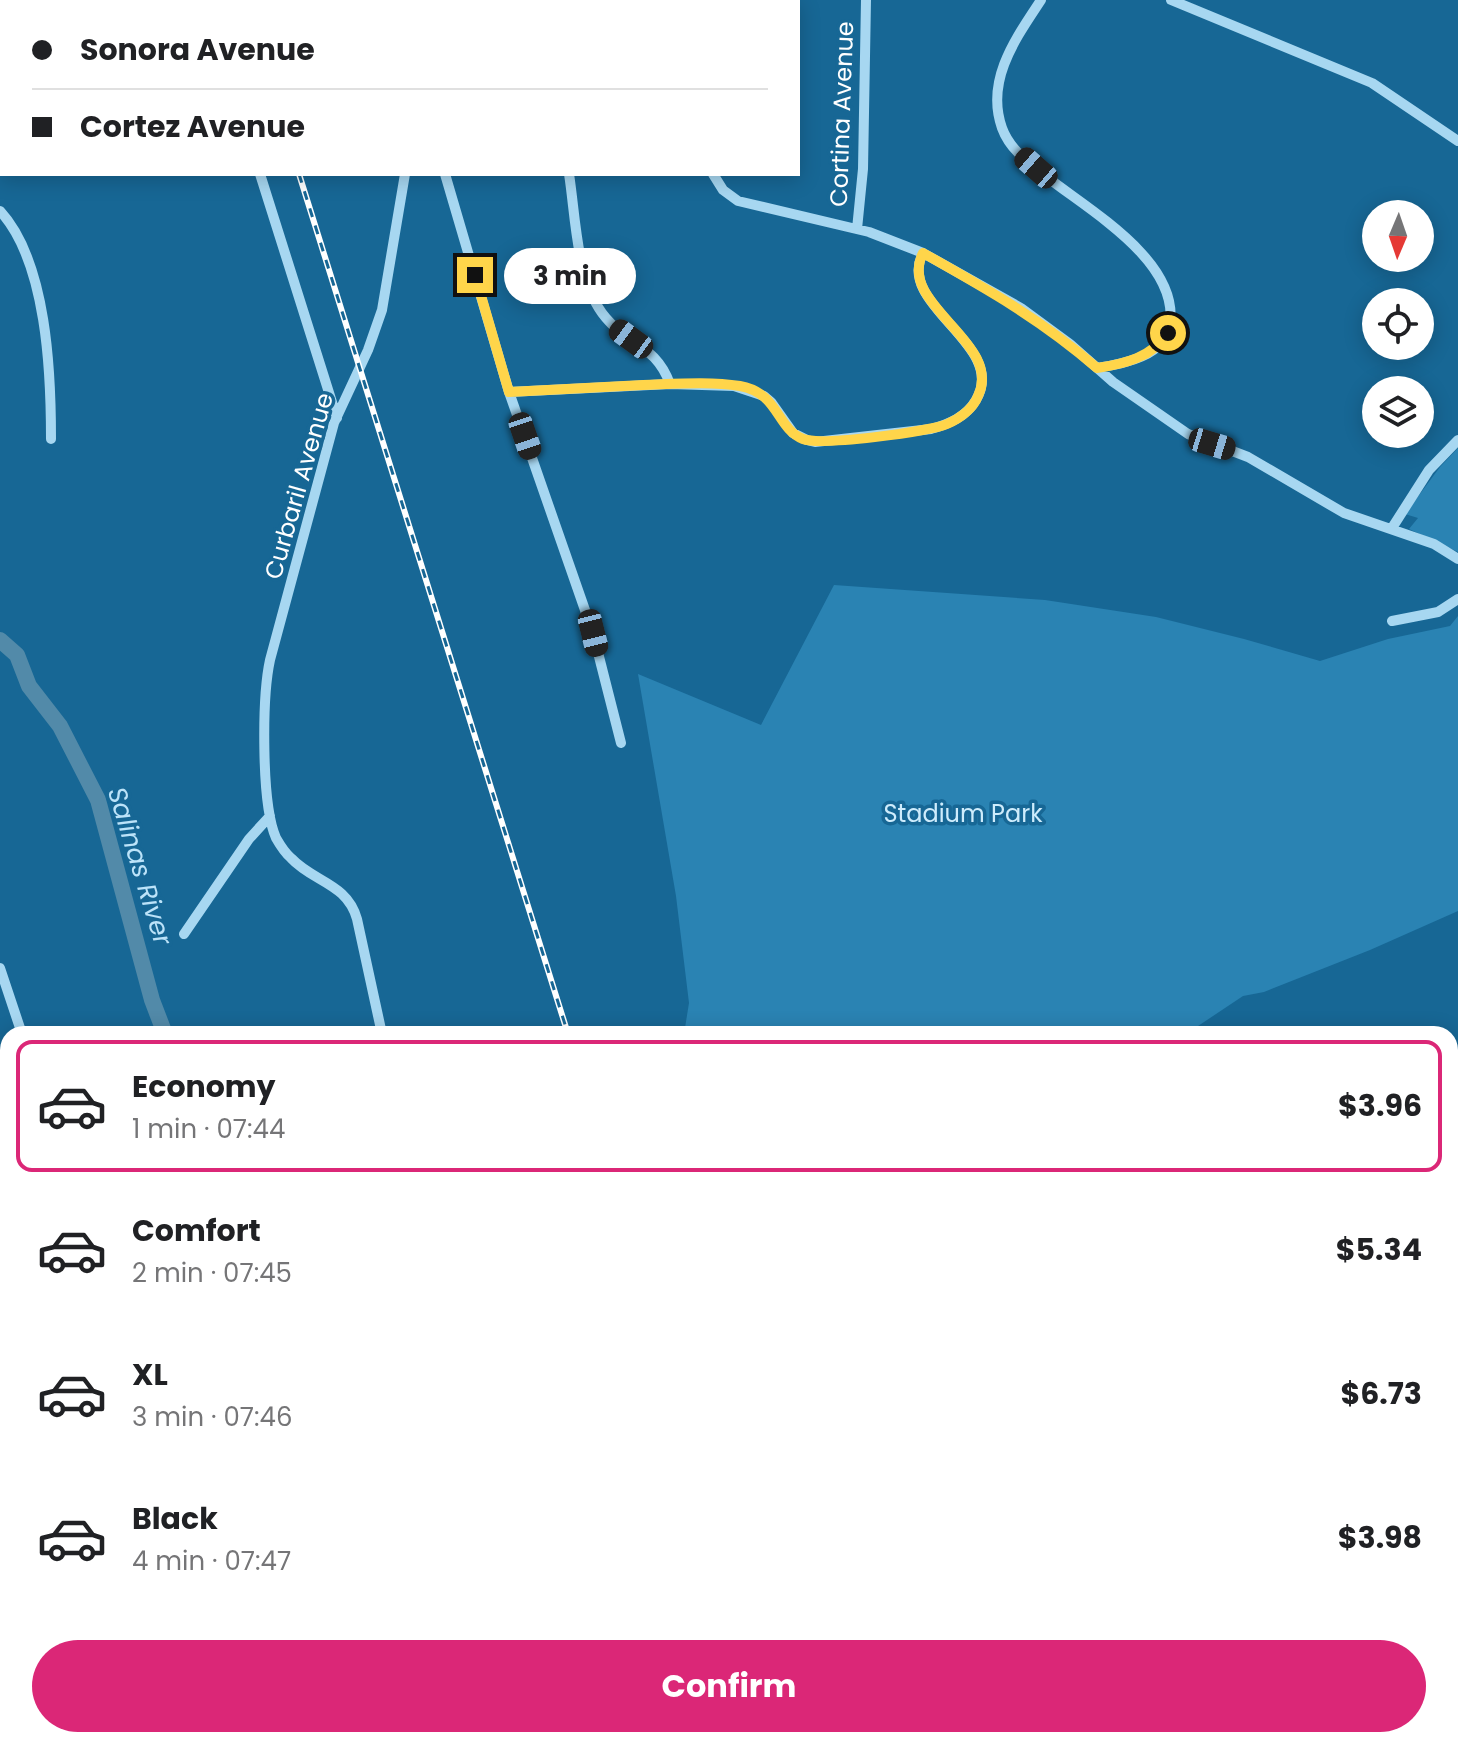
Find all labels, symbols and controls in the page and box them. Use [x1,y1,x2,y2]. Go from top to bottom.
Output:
street label: Cortina Avenue [822,21,861,207]
text: Sonora Avenue [80,28,315,71]
text: Cortez Avenue [80,105,305,148]
car [1010,143,1062,193]
north arrow [1362,200,1434,272]
map controls [1362,200,1434,448]
callout: 3 min [503,247,635,303]
route end [457,257,493,293]
text: 3 min [533,258,607,294]
button: locate [1362,288,1434,360]
car [605,315,657,363]
route start [1150,315,1186,351]
button: layers [1362,376,1434,448]
street label: Curbaril Avenue [256,389,341,583]
car [506,409,544,463]
car [1186,426,1238,462]
car [576,607,610,659]
water label: Salinas River [99,782,182,951]
park label: Stadium Park [883,797,1043,830]
text: Economy [132,1065,276,1108]
icon: car [36,1070,108,1142]
text: $3.96 [1338,1084,1422,1127]
text: 1 min · 07:44 [132,1111,285,1147]
text: Comfort [132,1209,261,1252]
icon: car [36,1214,108,1286]
text: $5.34 [1336,1228,1422,1271]
text: 2 min · 07:45 [132,1255,292,1291]
text: XL [132,1353,168,1396]
icon: car [36,1358,108,1430]
text: $6.73 [1340,1372,1422,1415]
text: 3 min · 07:46 [132,1399,292,1435]
text: Black [132,1497,218,1540]
icon: car [36,1502,108,1574]
text: $3.98 [1338,1516,1422,1559]
text: 4 min · 07:47 [132,1543,291,1579]
button: Confirm [32,1640,1426,1732]

